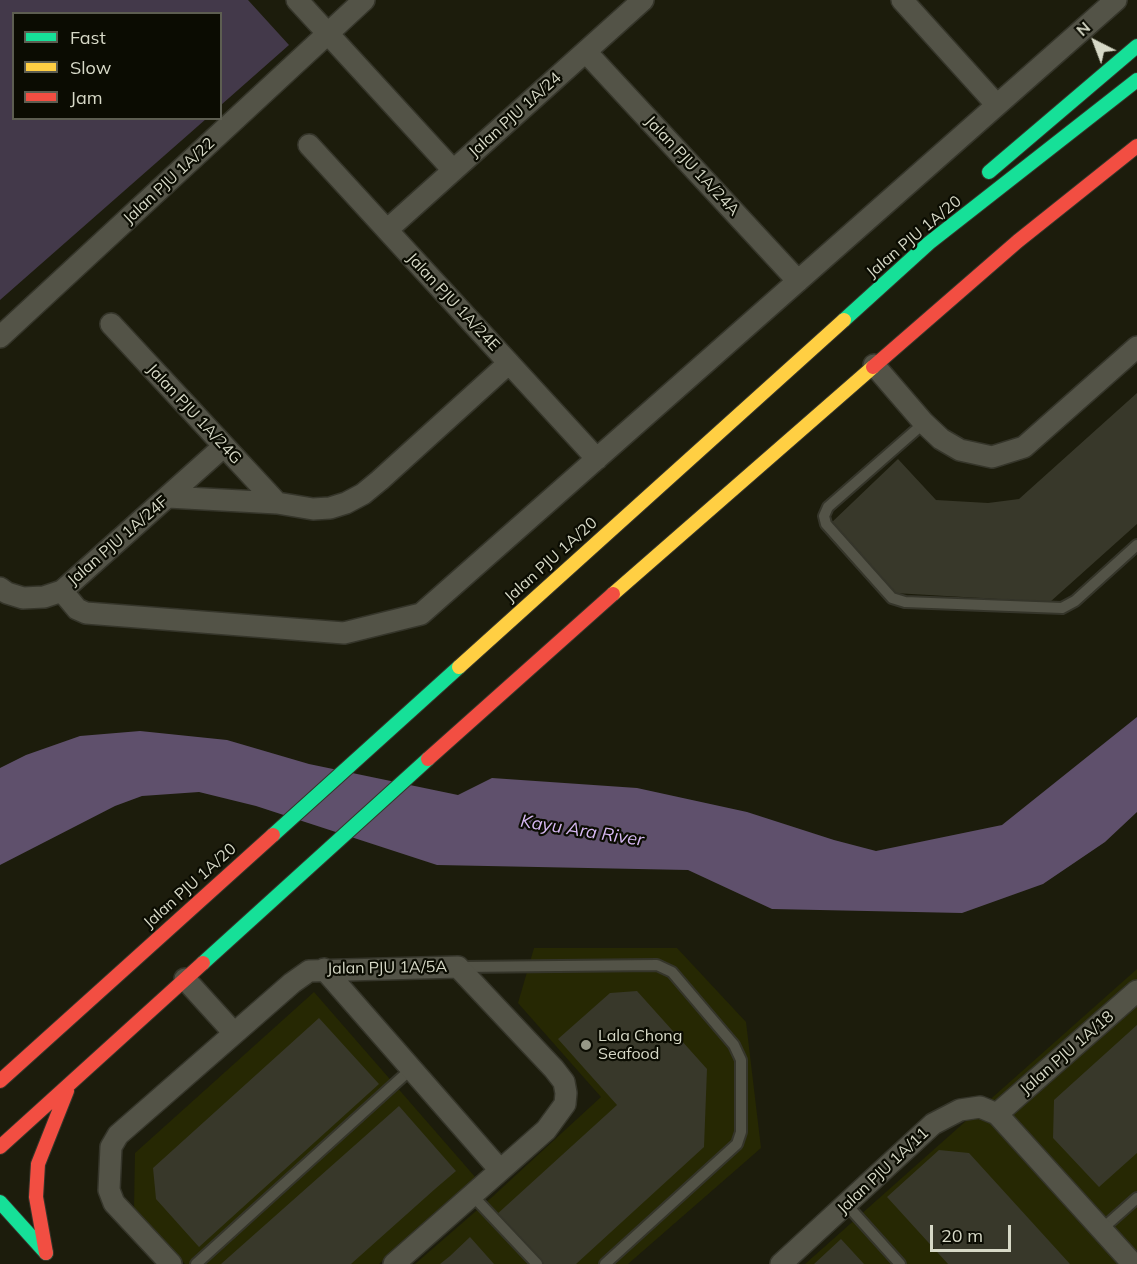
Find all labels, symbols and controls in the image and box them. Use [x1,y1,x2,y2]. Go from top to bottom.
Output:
legend [12,12,222,120]
north arrow [1065,12,1125,72]
text: N [1072,17,1094,40]
text: Fast [70,26,106,49]
text: Slow [70,56,111,79]
street label: Jalan PJU 1A/24 [465,68,565,162]
text: Jam [70,86,103,109]
street label: Jalan PJU 1A/24A [641,112,743,220]
street label: Jalan PJU 1A/22 [119,134,219,228]
street label: Jalan PJU 1A/20 [863,192,965,282]
street label: Jalan PJU 1A/24E [403,249,503,355]
street label: Jalan PJU 1A/24G [143,360,245,468]
street label: Jalan PJU 1A/24F [64,492,172,590]
street label: Jalan PJU 1A/20 [501,513,601,607]
water label: Kayu Ara River [519,811,645,851]
street label: Jalan PJU 1A/20 [140,839,240,933]
street label: Jalan PJU 1A/5A [327,957,447,979]
street label: Jalan PJU 1A/18 [1016,1007,1118,1099]
place label: Lala Chong Seafood [598,1026,682,1064]
marker: Lala Chong Seafood [579,1038,593,1052]
street label: Jalan PJU 1A/11 [833,1124,933,1218]
scale bar [933,1213,1014,1251]
text: 20 m [941,1224,983,1247]

